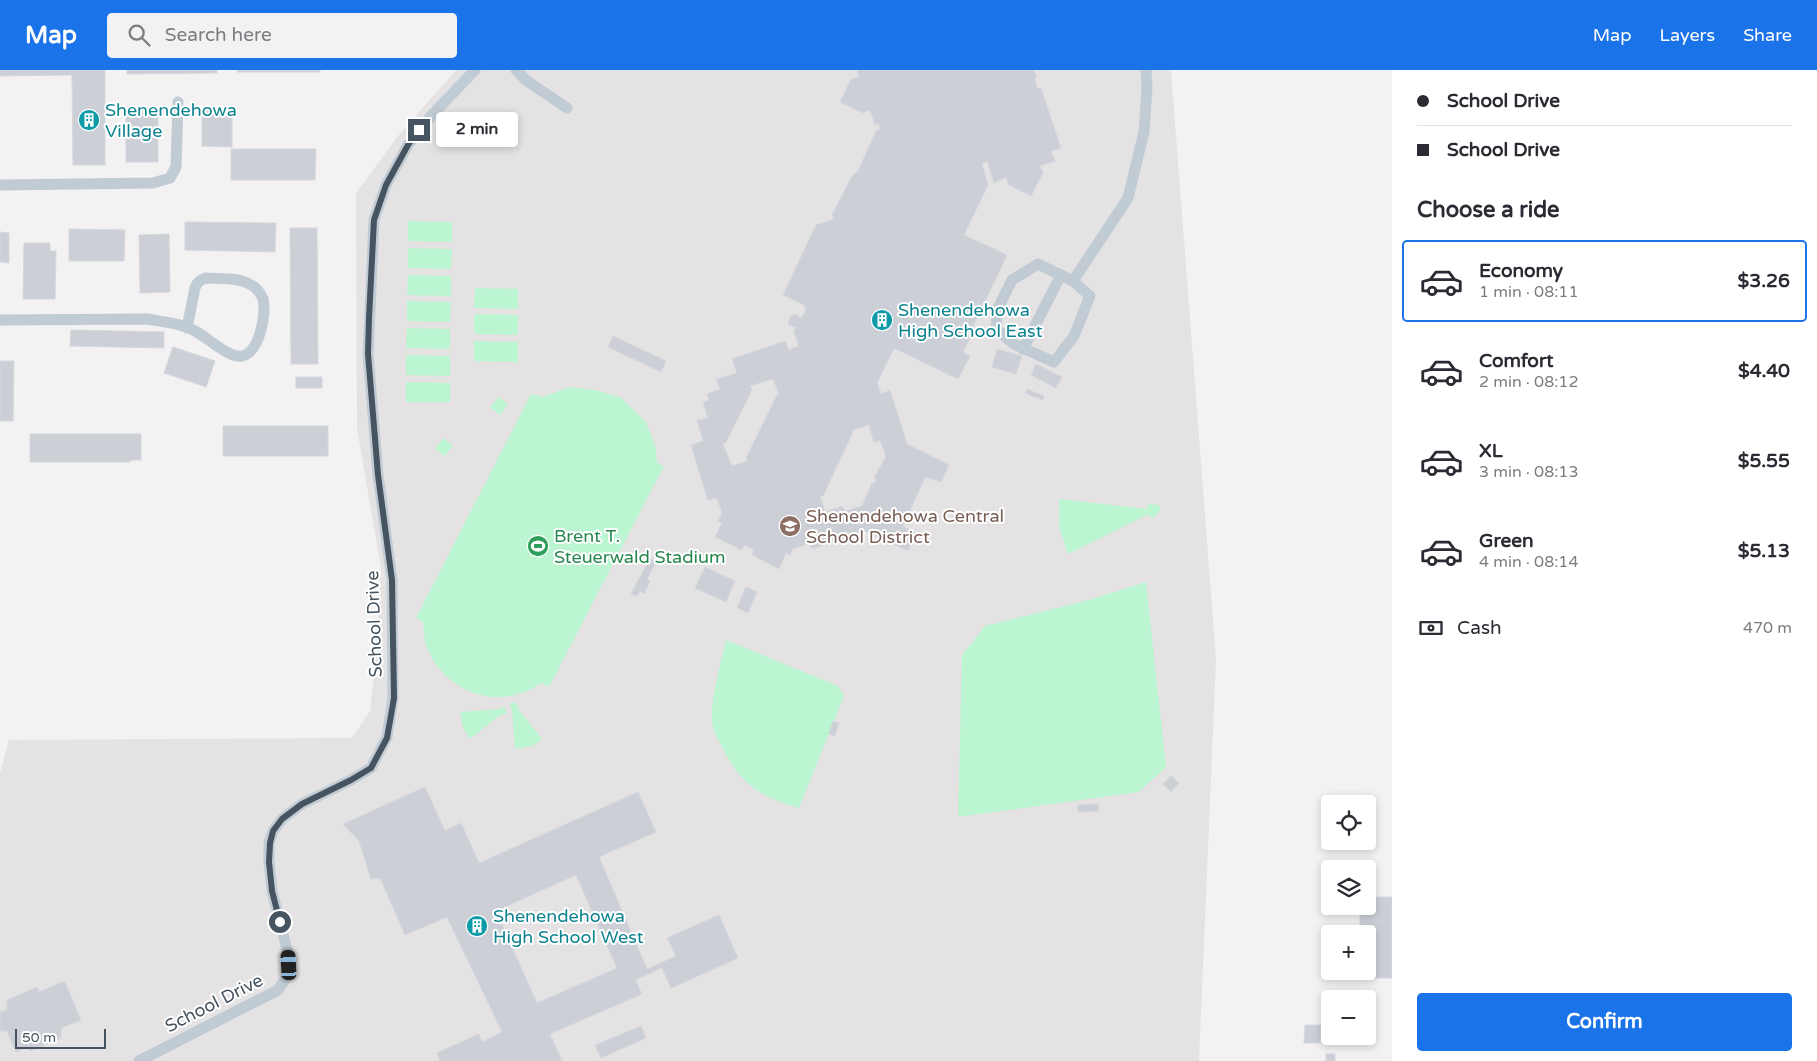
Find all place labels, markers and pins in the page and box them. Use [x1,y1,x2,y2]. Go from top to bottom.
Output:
place label: Shenendehowa Village [105,99,237,142]
building icon: Shenendehowa Village [77,108,101,132]
place label: Shenendehowa High School East [898,299,1043,342]
building icon: Shenendehowa High School East [870,308,894,332]
place label: Shenendehowa Central School District [806,505,1004,548]
school or university icon: Shenendehowa Central School District [778,514,802,538]
place label: Brent T. Steuerwald Stadium [554,525,725,568]
sports icon: Brent T. Steuerwald Stadium [526,534,550,558]
place label: Shenendehowa High School West [493,905,644,948]
building icon: Shenendehowa High School West [465,914,489,938]

